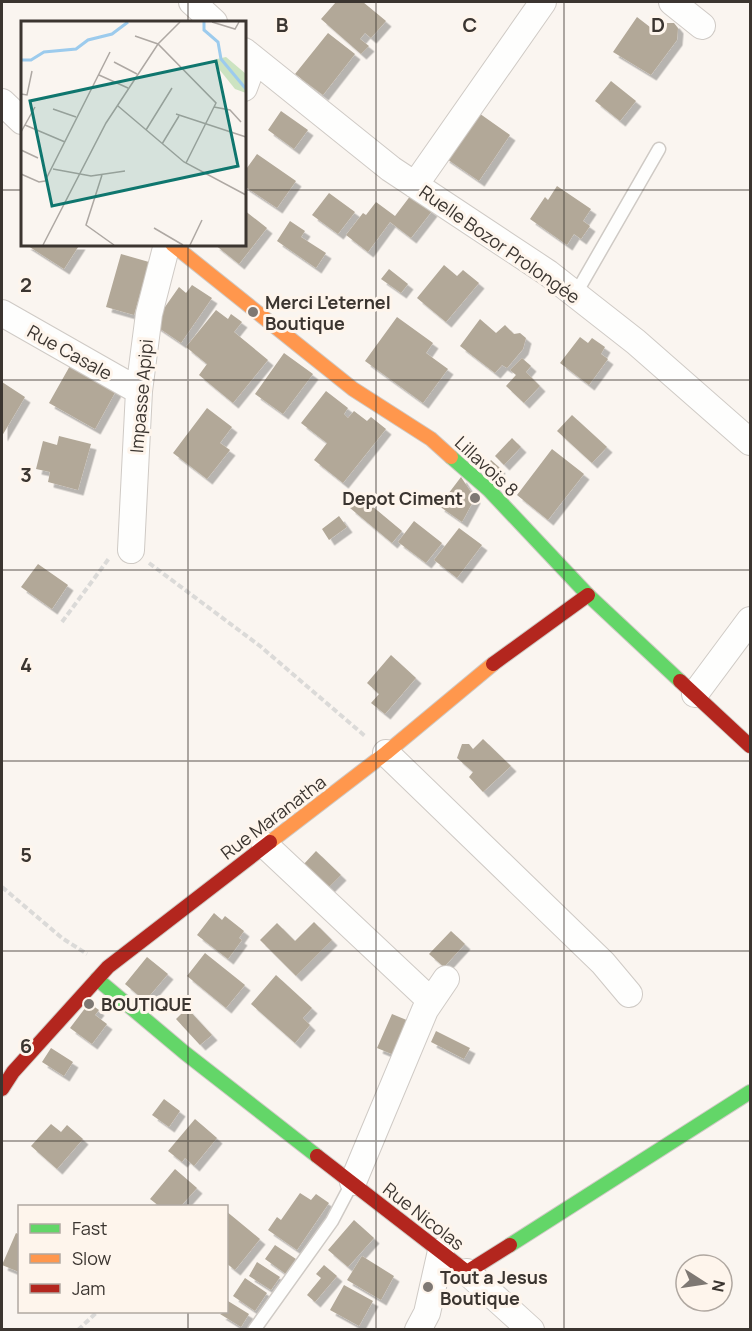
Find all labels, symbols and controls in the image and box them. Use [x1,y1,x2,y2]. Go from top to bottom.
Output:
text: B [276,11,289,38]
text: C [463,11,477,38]
text: D [651,11,665,38]
inset map [21,21,246,246]
street label: Ruelle Bozor Prolongée [415,179,585,309]
text: 2 [20,271,32,298]
place label: Merci L'eternel Boutique [265,290,391,335]
marker: Merci L'eternel Boutique [246,305,260,319]
street label: Rue Casale [23,319,117,385]
street label: Impasse Apipi [124,338,158,454]
street label: Lillavois 8 [450,430,524,502]
text: 3 [20,461,32,488]
place label: Depot Ciment [342,486,463,510]
marker: Depot Ciment [468,491,482,505]
text: 4 [20,651,32,678]
street label: Rue Maranatha [215,769,331,865]
text: 5 [20,841,32,868]
place label: BOUTIQUE [101,992,192,1016]
marker: BOUTIQUE [82,997,96,1011]
text: 6 [20,1032,32,1059]
street label: Rue Nicolas [379,1177,469,1255]
legend [18,1205,228,1313]
text: Fast [72,1216,107,1240]
text: Slow [72,1246,112,1270]
north arrow [674,1253,734,1313]
place label: Tout a Jesus Boutique [440,1265,548,1310]
text: Jam [72,1276,106,1300]
text: N [707,1278,731,1294]
marker: Tout a Jesus Boutique [421,1280,435,1294]

